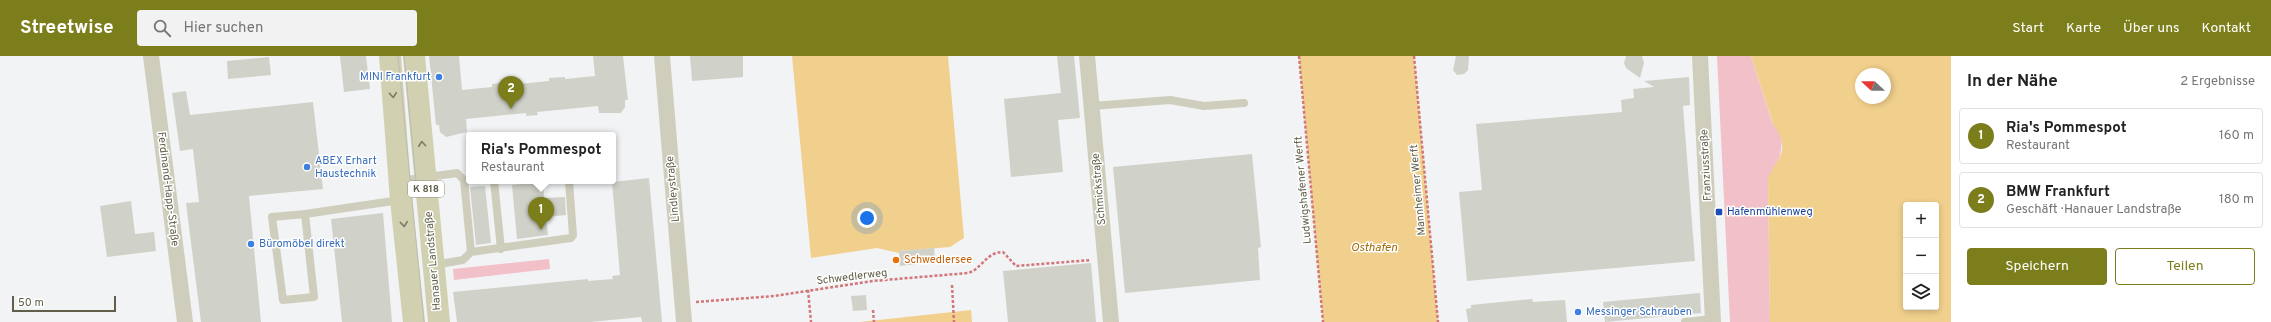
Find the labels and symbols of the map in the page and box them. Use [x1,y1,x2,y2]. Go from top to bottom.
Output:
north arrow [1855,68,1891,104]
place label: MINI Frankfurt [360,70,431,84]
marker: MINI Frankfurt [434,72,444,82]
pin: 2 [498,76,524,109]
one-way arrow [389,92,398,98]
street label: Franziusstraße [1697,129,1715,201]
street label: Ferdinand-Happ-Straße [154,131,182,247]
street label: Ludwigshafener Werft [1291,135,1315,245]
one-way arrow [418,141,427,147]
street label: Mannheimer Werft [1407,144,1429,236]
street label: Schmickstraße [1089,152,1109,226]
place label: ABEX Erhart Haustechnik [315,154,377,181]
street label: Lindleystraße [663,155,683,223]
marker: ABEX Erhart Haustechnik [302,162,312,172]
road number: K 818 [408,181,444,197]
pin: 1 [528,197,554,230]
place label: Hafenmühlenweg [1727,205,1813,219]
marker: Hafenmühlenweg [1714,207,1724,217]
your location [857,208,877,228]
street label: Hanauer Landstraße [422,211,444,311]
one-way arrow [399,221,408,228]
place label: Büromöbel direkt [259,237,345,251]
marker: Büromöbel direkt [246,239,256,249]
water label: Osthafen [1351,240,1398,256]
place label: Schwedlersee [904,253,972,267]
marker: Schwedlersee [891,255,901,265]
street label: Schwedlerweg [816,266,888,288]
scale bar [12,294,116,313]
place label: Messinger Schrauben [1586,305,1692,319]
marker: Messinger Schrauben [1573,307,1583,317]

